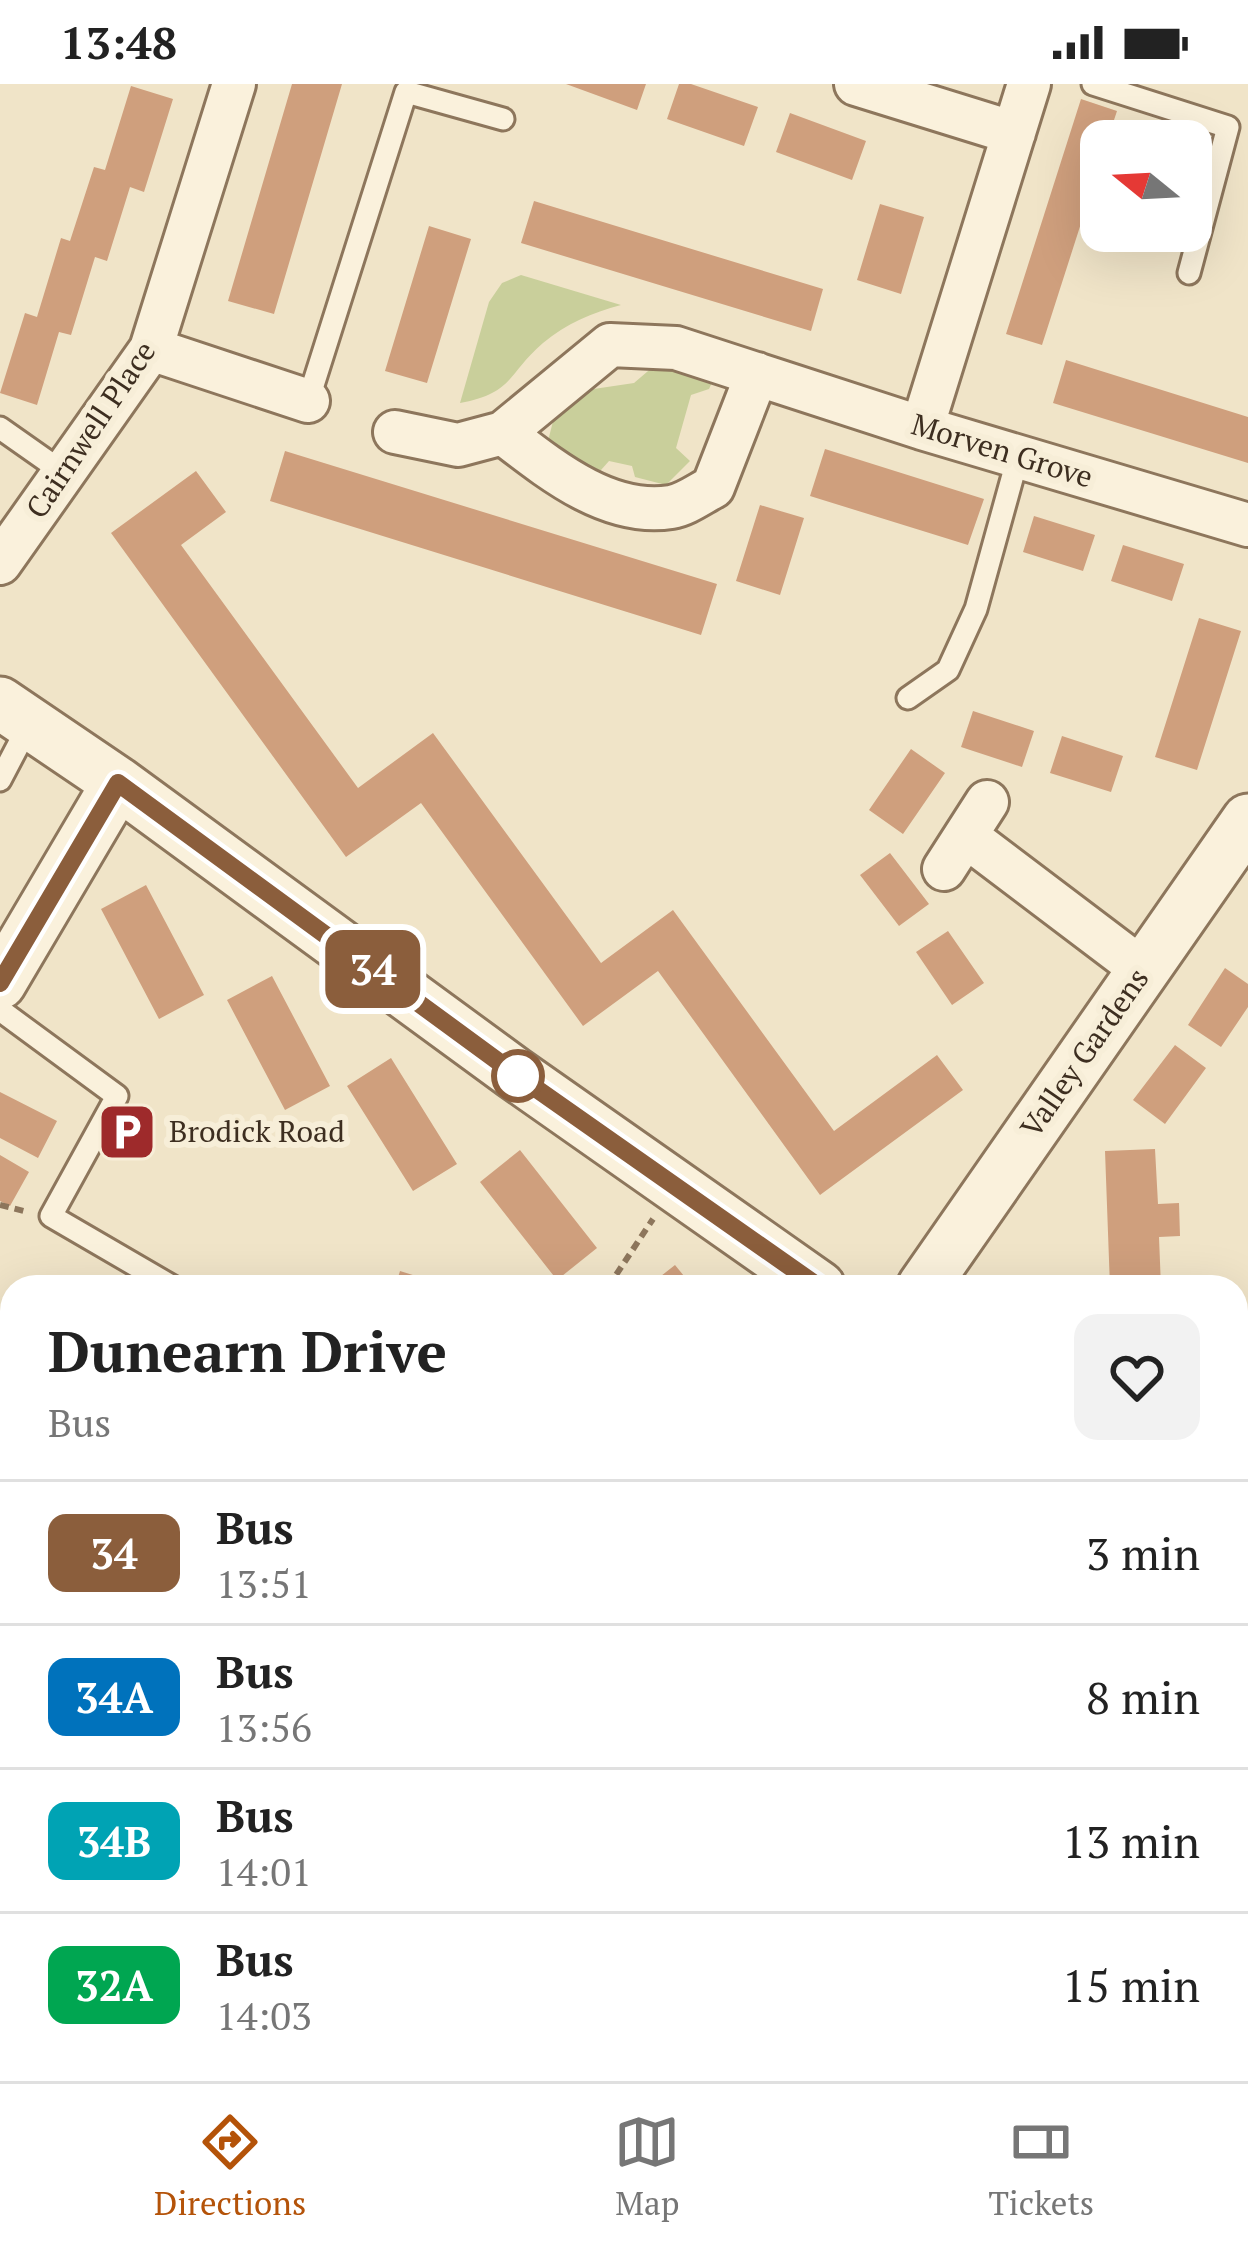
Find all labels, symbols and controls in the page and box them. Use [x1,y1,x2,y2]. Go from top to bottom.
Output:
text: 13:48 [60,12,177,72]
north arrow [1080,120,1212,252]
map controls [1080,120,1212,252]
street label: Cairnwell Place [16,333,164,526]
street label: Morven Grove [907,404,1098,497]
line badge: 34 [319,930,427,1008]
text: 34 [349,941,397,997]
street label: Valley Gardens [1011,960,1157,1145]
unlabelled marker [493,1051,543,1101]
parking icon: Brodick Road [96,1101,158,1163]
place label: Brodick Road [169,1111,345,1151]
text: Dunearn Drive [48,1313,447,1388]
button: heart [1074,1314,1200,1440]
text: Bus [48,1396,111,1448]
text: Bus [216,1497,294,1557]
text: 3 min [1086,1523,1200,1583]
text: 34 [90,1525,138,1581]
text: 13:51 [216,1557,312,1609]
text: Bus [216,1641,294,1701]
text: 8 min [1086,1667,1200,1727]
text: 34A [75,1669,153,1725]
text: 13:56 [216,1701,312,1753]
text: Bus [216,1785,294,1845]
text: 13 min [1062,1811,1200,1871]
text: 34B [77,1813,151,1869]
text: 14:01 [216,1845,312,1897]
text: Bus [216,1929,294,1989]
text: 15 min [1062,1955,1200,2015]
text: 32A [75,1957,153,2013]
text: 14:03 [216,1989,312,2041]
tab: Directions [154,2109,306,2224]
tab: Map [614,2109,680,2224]
tab: Tickets [988,2109,1094,2224]

